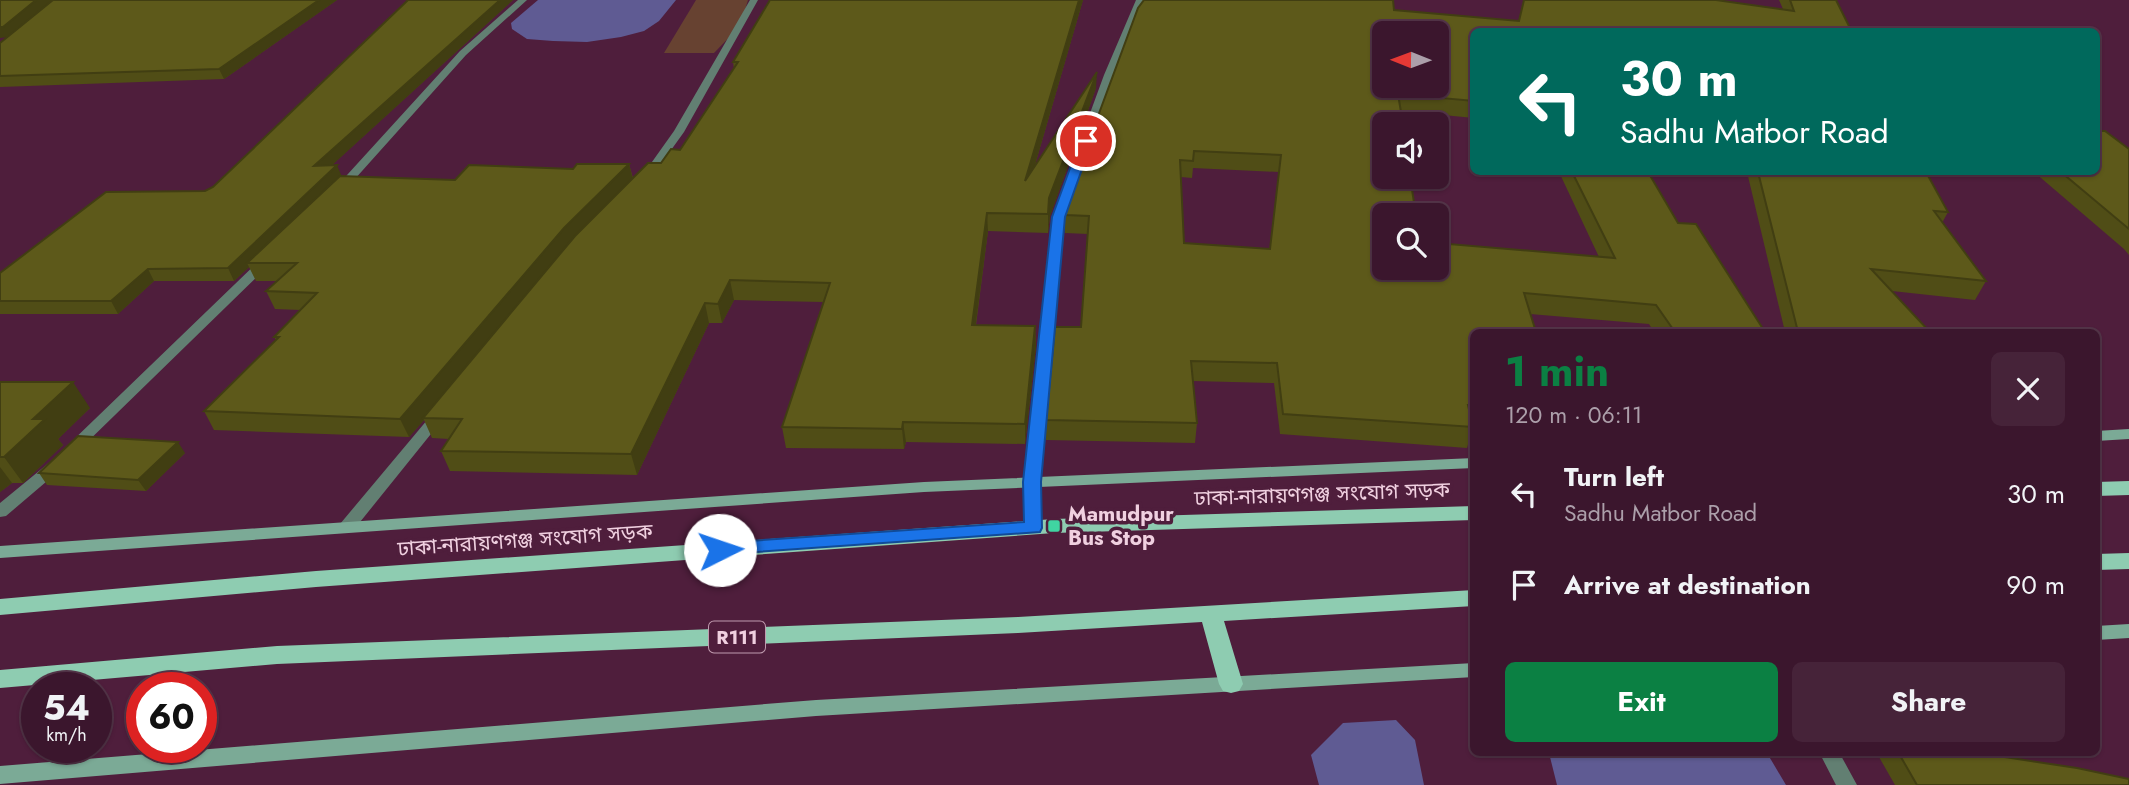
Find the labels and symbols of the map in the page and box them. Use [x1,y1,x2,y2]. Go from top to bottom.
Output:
north arrow [1372,21,1449,98]
pin [1056,111,1116,171]
street label: ঢাকা-নারায়ণগঞ্জ সংযোগ সড়ক [1193,475,1451,513]
place label: Mamudpur Bus Stop [1068,499,1174,553]
position arrow [683,513,757,587]
street label: ঢাকা-নারায়ণগঞ্জ সংযোগ সড়ক [395,516,655,564]
marker: Mamudpur Bus Stop [1046,518,1062,534]
road number: R111 [709,622,765,652]
speed limit sign: 60 [126,672,217,763]

